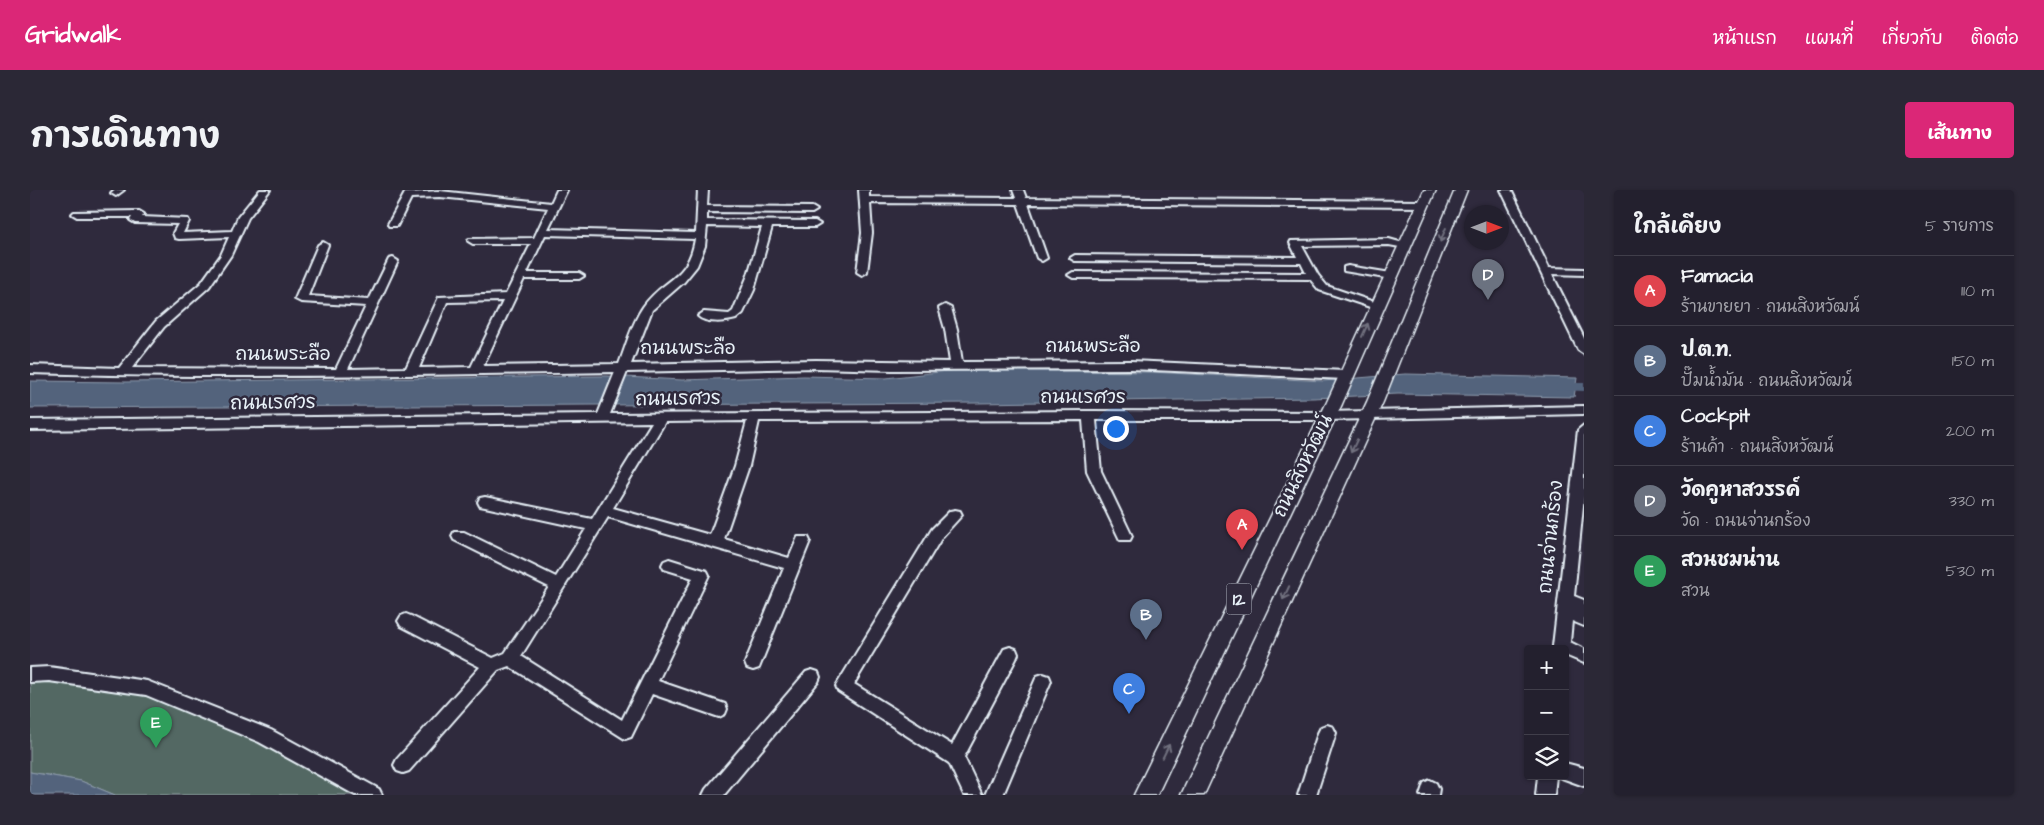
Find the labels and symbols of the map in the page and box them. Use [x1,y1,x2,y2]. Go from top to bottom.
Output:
north arrow [1464,205,1509,250]
one-way arrow [1437,227,1447,242]
pin: D [1472,259,1504,300]
one-way arrow [1361,323,1371,338]
street label: ถนนพระลือ [1045,333,1141,360]
street label: ถนนพระลือ [640,335,736,362]
street label: ถนนพระลือ [235,341,331,368]
street label: ถนนเรศวร [1040,384,1126,411]
street label: ถนนเรศวร [635,385,721,413]
street label: ถนนเรศวร [230,389,316,417]
street label: ถนนสิงหวัฒน์ [1266,410,1340,522]
your location [1103,416,1129,442]
one-way arrow [1349,438,1359,453]
street label: ถนนจ่านกร้อง [1532,479,1570,595]
pin: A [1226,509,1258,550]
road number: 12 [1226,584,1252,614]
one-way arrow [1280,585,1290,600]
pin: B [1130,599,1162,640]
pin: C [1113,673,1145,714]
pin: E [140,707,172,748]
one-way arrow [1162,744,1172,759]

